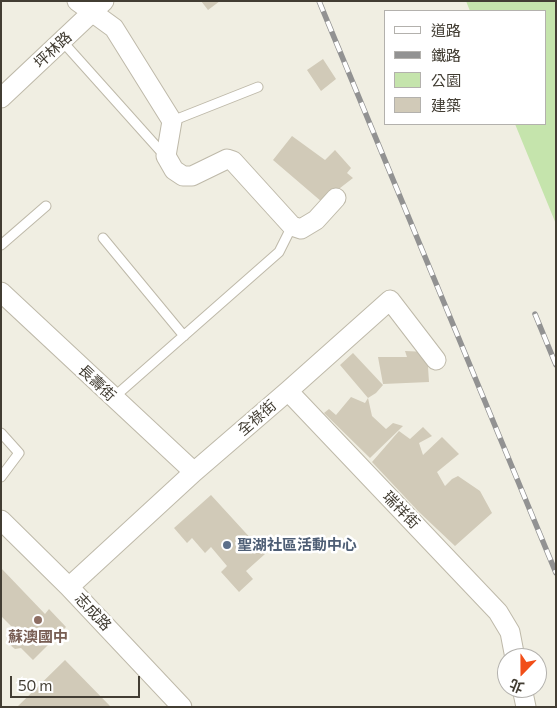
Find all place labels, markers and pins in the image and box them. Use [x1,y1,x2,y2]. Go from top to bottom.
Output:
place label: 聖湖社區活動中心 [237,536,357,554]
marker: 聖湖社區活動中心 [221,539,233,551]
marker: 蘇澳國中 [32,614,44,626]
place label: 蘇澳國中 [8,628,68,646]

